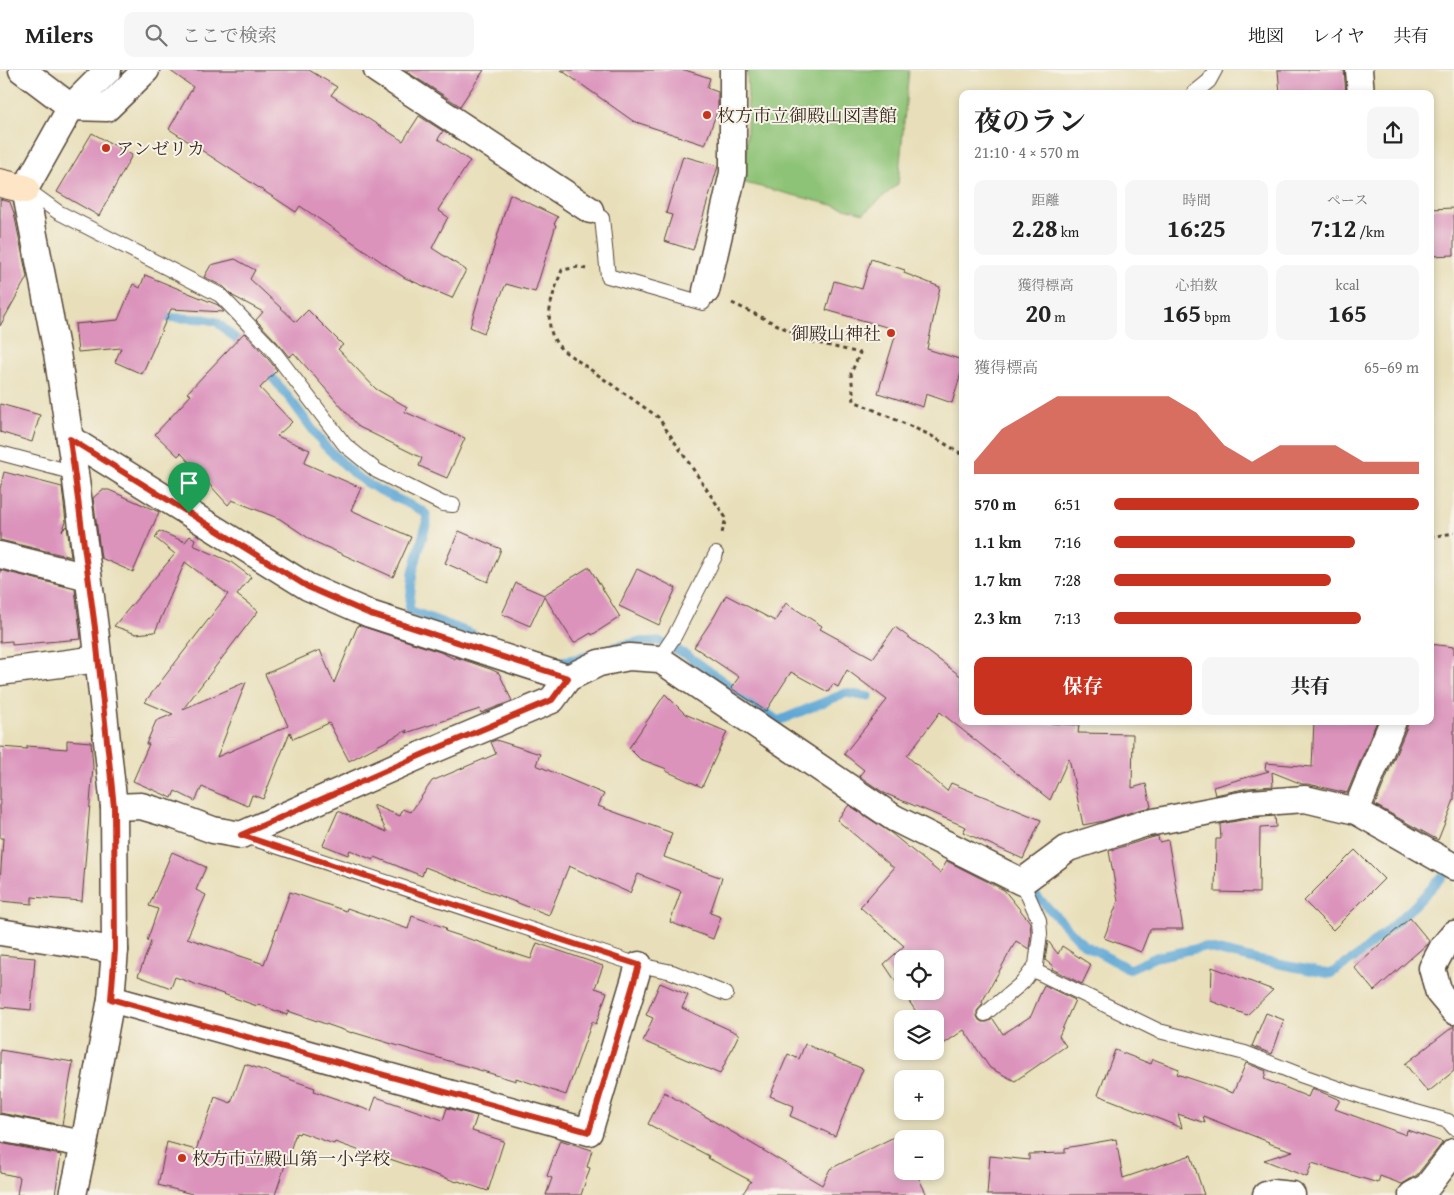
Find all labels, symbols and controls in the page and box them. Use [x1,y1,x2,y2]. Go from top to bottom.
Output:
search box [124,12,474,57]
text: Milers [25,17,94,52]
icon: search [142,21,170,49]
text: ここで検索 [182,21,277,49]
text: 地図 [1248,22,1284,49]
text: レイヤ [1312,22,1365,49]
text: 共有 [1393,22,1429,49]
text: 夜のラン [974,100,1086,141]
place label: 枚方市立御殿山図書館 [717,102,897,129]
button: share [1367,107,1419,159]
marker: 枚方市立御殿山図書館 [701,109,713,121]
place label: アンゼリカ [116,135,205,162]
text: 21:10 · 4 × 570 m [974,140,1079,164]
marker: アンゼリカ [100,142,112,154]
text: 距離 [1032,190,1060,210]
text: 時間 [1183,190,1211,210]
text: ペース [1327,190,1368,210]
text: 2.28 [1012,210,1058,246]
text: 16:25 [1167,210,1226,246]
text: 7:12 [1310,210,1356,246]
text: km [1058,222,1079,242]
text: /km [1356,222,1385,242]
text: 獲得標高 [1018,275,1074,295]
text: 心拍数 [1176,275,1218,295]
text: kcal [1336,275,1359,295]
text: 20 [1025,295,1051,331]
text: 165 [1162,295,1201,331]
text: 165 [1328,295,1367,331]
text: m [1051,307,1066,327]
text: bpm [1201,307,1231,327]
place label: 御殿山神社 [791,320,881,347]
marker: 御殿山神社 [885,327,897,339]
text: 獲得標高 [974,355,1038,379]
text: 65–69 m [1364,355,1419,379]
pin [168,462,210,513]
icon: arrive [175,469,203,497]
text: 570 m [974,492,1016,516]
text: 6:51 [1054,492,1081,516]
text: 1.1 km [974,530,1021,554]
text: 7:16 [1054,530,1081,554]
text: 1.7 km [974,568,1021,592]
text: 7:28 [1054,568,1081,592]
text: 2.3 km [974,606,1021,630]
text: 7:13 [1054,606,1081,630]
button: 保存 [974,657,1192,715]
button: 共有 [1202,657,1419,715]
map controls [894,950,944,1180]
button: locate [894,950,944,1000]
button: layers [894,1010,944,1060]
button: + [894,1070,944,1120]
button: − [894,1130,944,1180]
place label: 枚方市立殿山第一小学校 [192,1145,390,1172]
marker: 枚方市立殿山第一小学校 [176,1152,188,1164]

